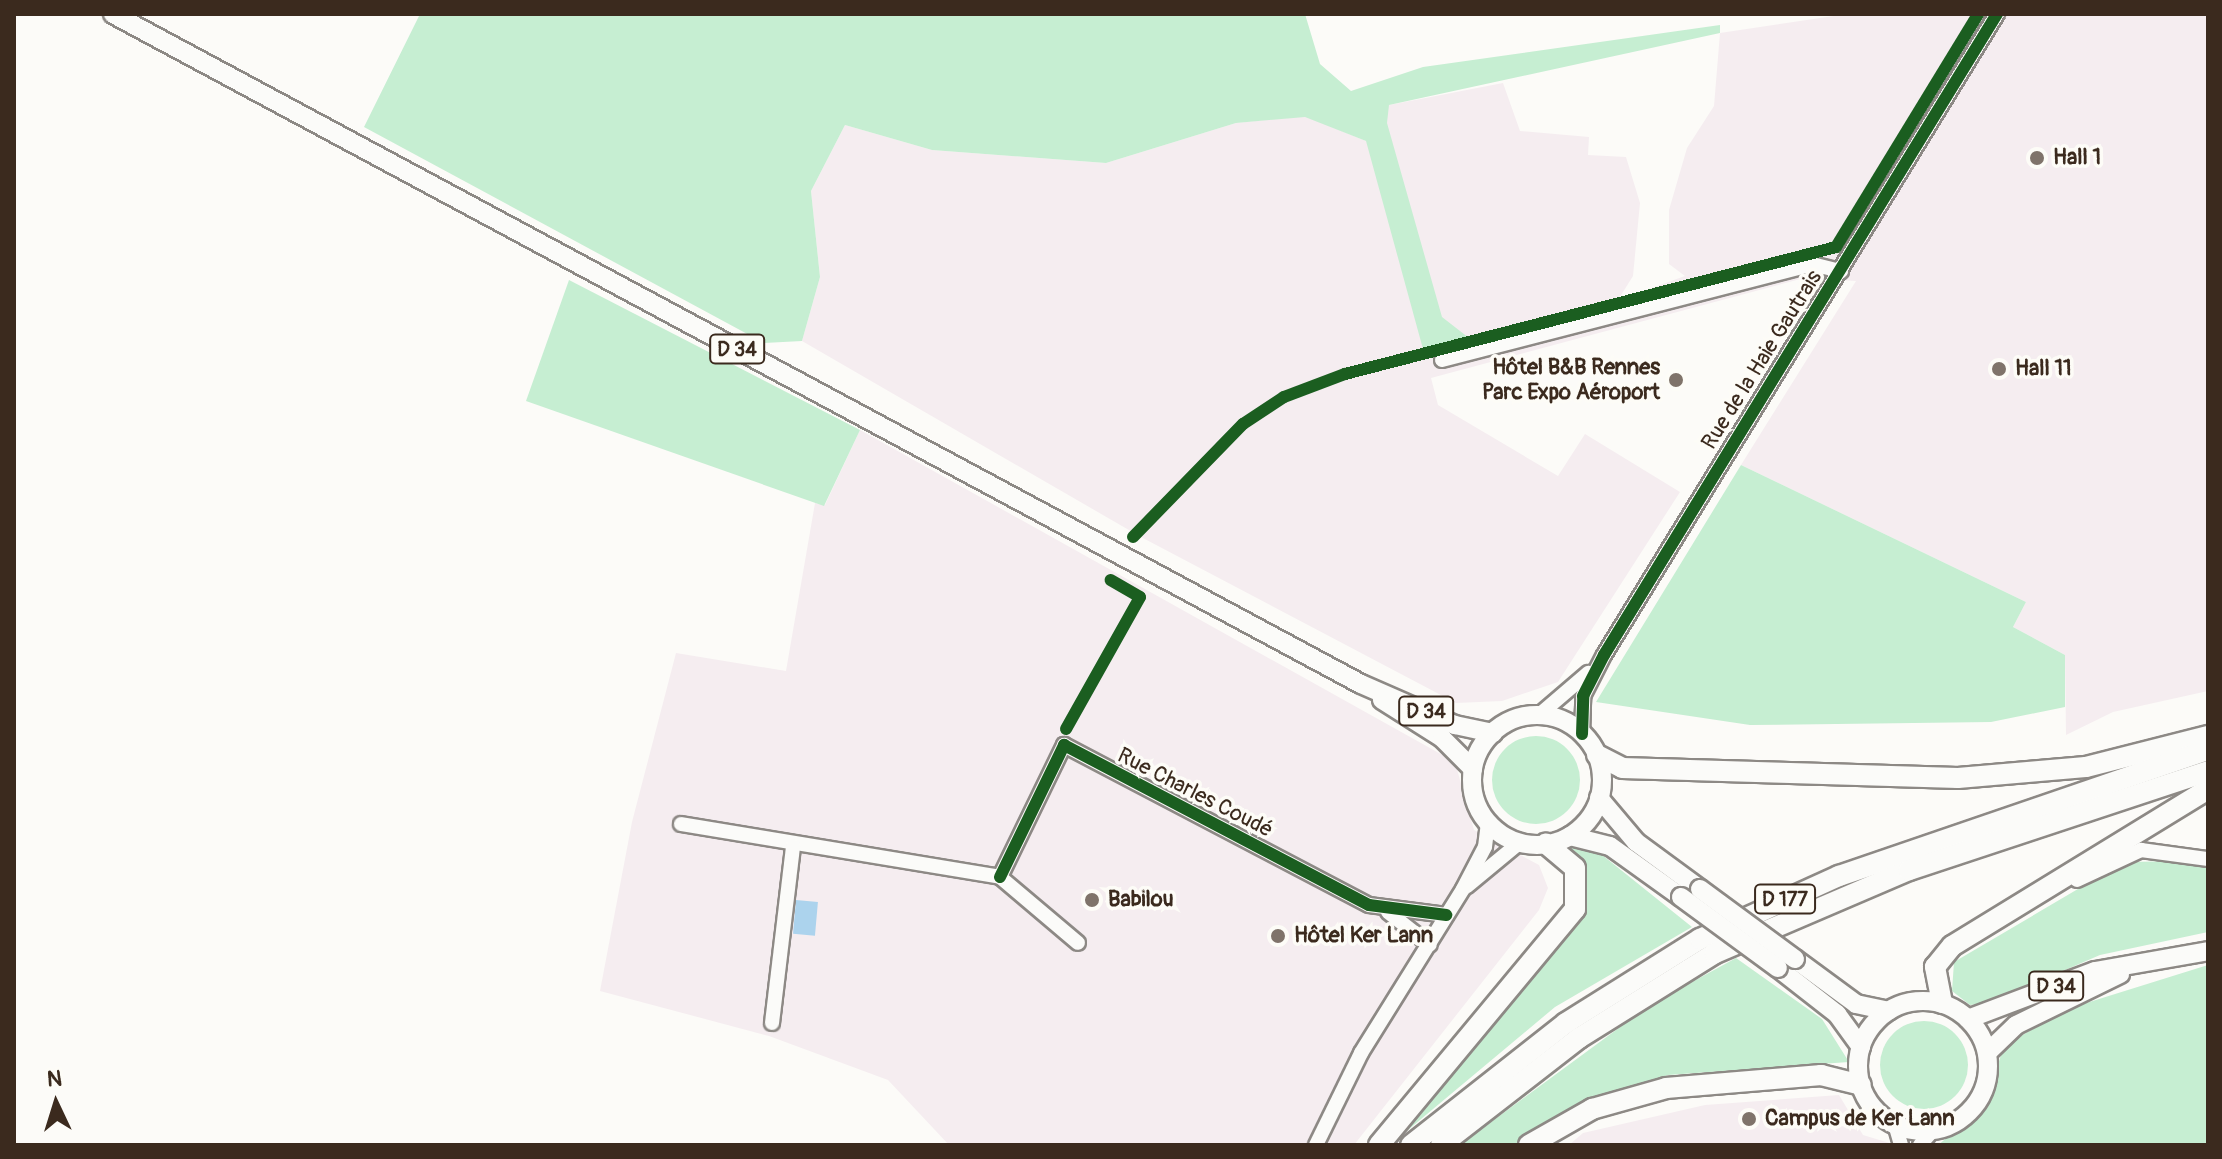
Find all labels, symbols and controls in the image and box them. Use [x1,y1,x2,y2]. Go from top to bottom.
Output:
place label: Hall 1 [2053,145,2101,171]
marker: Hall 1 [2028,149,2046,167]
street label: Rue de la Haie Gautrais [1696,266,1828,454]
road number: D 34 [709,333,765,365]
place label: Hôtel B&B Rennes Parc Expo Aéroport [1482,354,1660,406]
place label: Hall 11 [2015,356,2072,382]
marker: Hall 11 [1990,360,2008,378]
marker: Hôtel B&B Rennes Parc Expo Aéroport [1667,371,1685,389]
road number: D 34 [1398,695,1454,727]
street label: Rue Charles Coudé [1113,742,1277,844]
road number: D 177 [1753,883,1817,915]
place label: Babilou [1108,887,1174,913]
marker: Babilou [1083,891,1101,909]
place label: Hôtel Ker Lann [1294,923,1433,949]
marker: Hôtel Ker Lann [1269,927,1287,945]
road number: D 34 [2028,970,2084,1002]
north arrow [16,1063,96,1143]
text: N [46,1065,63,1094]
place label: Campus de Ker Lann [1765,1106,1955,1132]
marker: Campus de Ker Lann [1740,1110,1758,1128]

